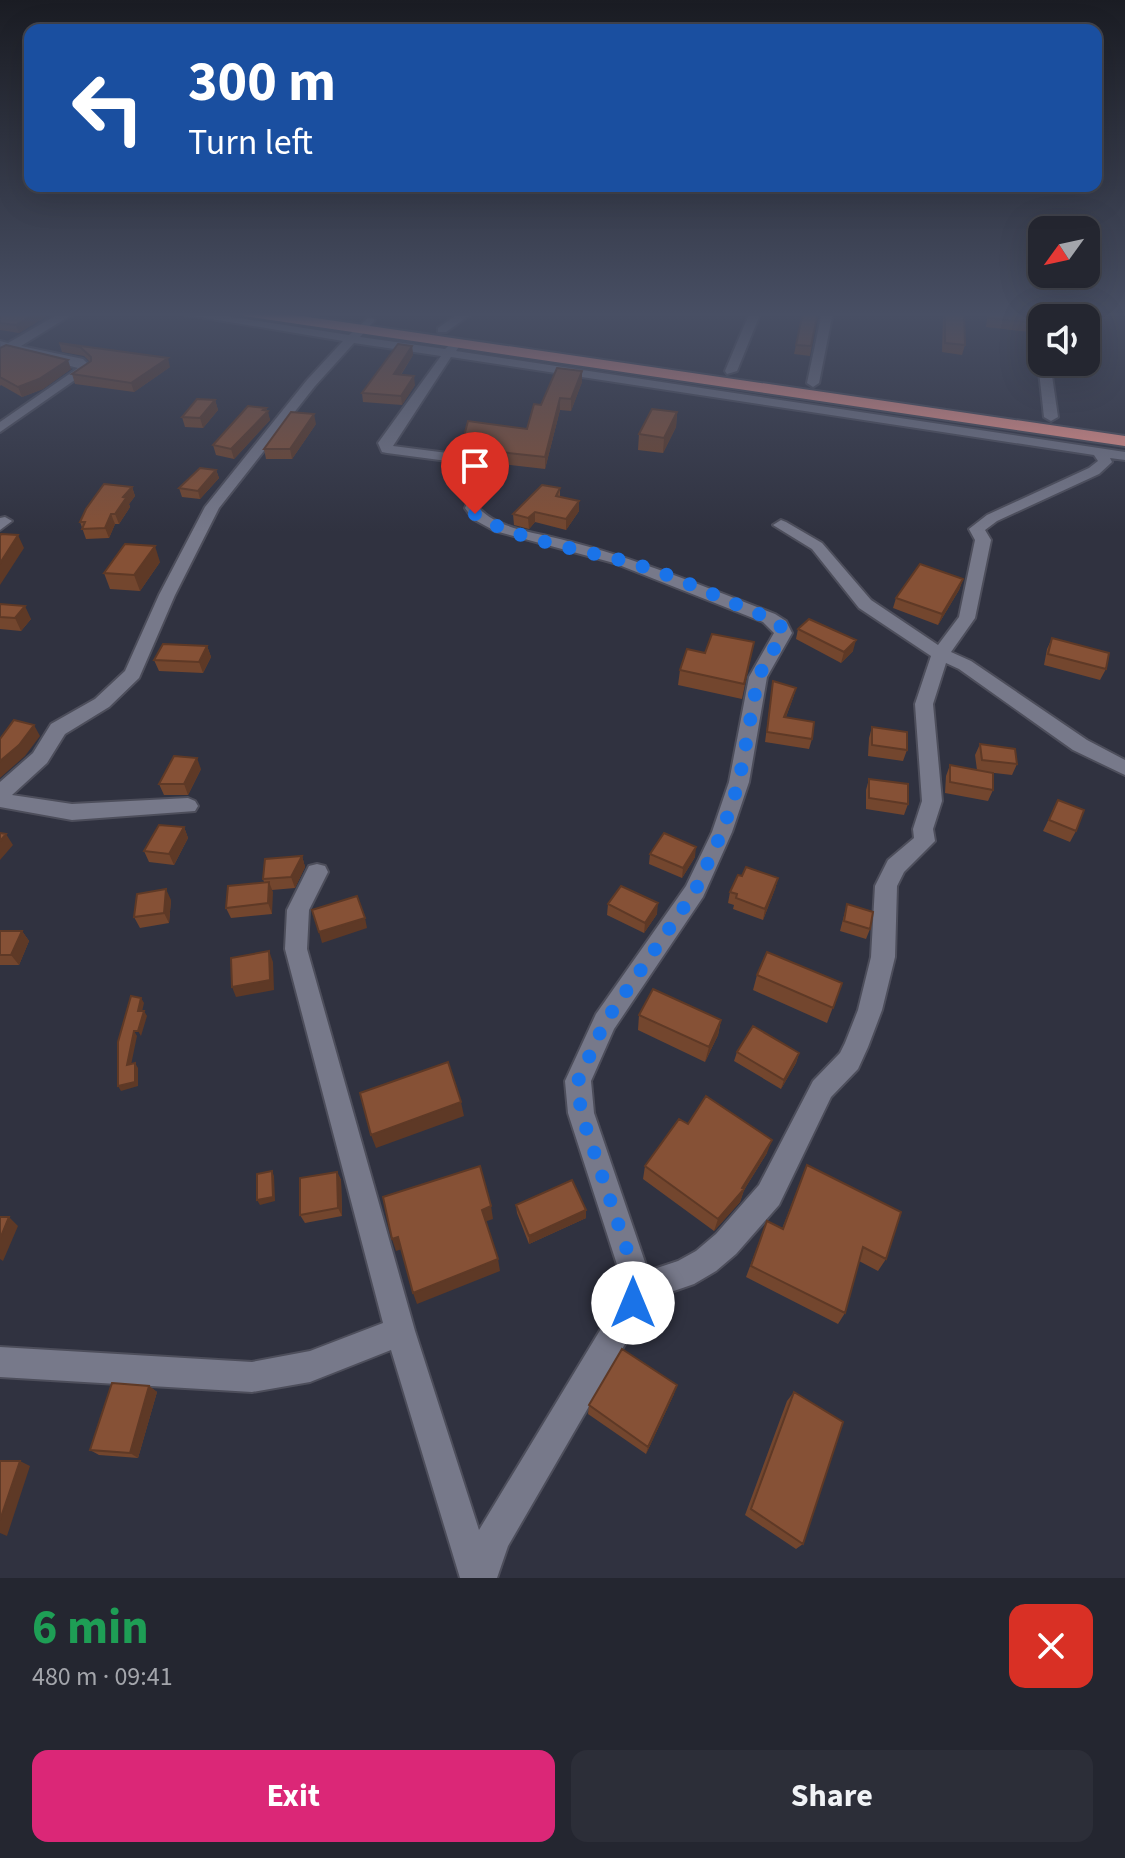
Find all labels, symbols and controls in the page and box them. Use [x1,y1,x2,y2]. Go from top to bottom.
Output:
text: 300 m [188,43,336,122]
icon: left [56,56,160,160]
text: Turn left [188,117,313,168]
north arrow [1028,216,1100,288]
map controls [1028,216,1100,376]
button: sound [1028,304,1100,376]
pin [441,432,509,514]
icon: arrive [453,444,497,488]
position arrow [591,1261,675,1345]
text: 6 min [32,1594,149,1662]
button: close [1009,1604,1093,1688]
text: 480 m · 09:41 [32,1658,173,1695]
button: Exit [32,1750,555,1842]
button: Share [571,1750,1093,1842]

